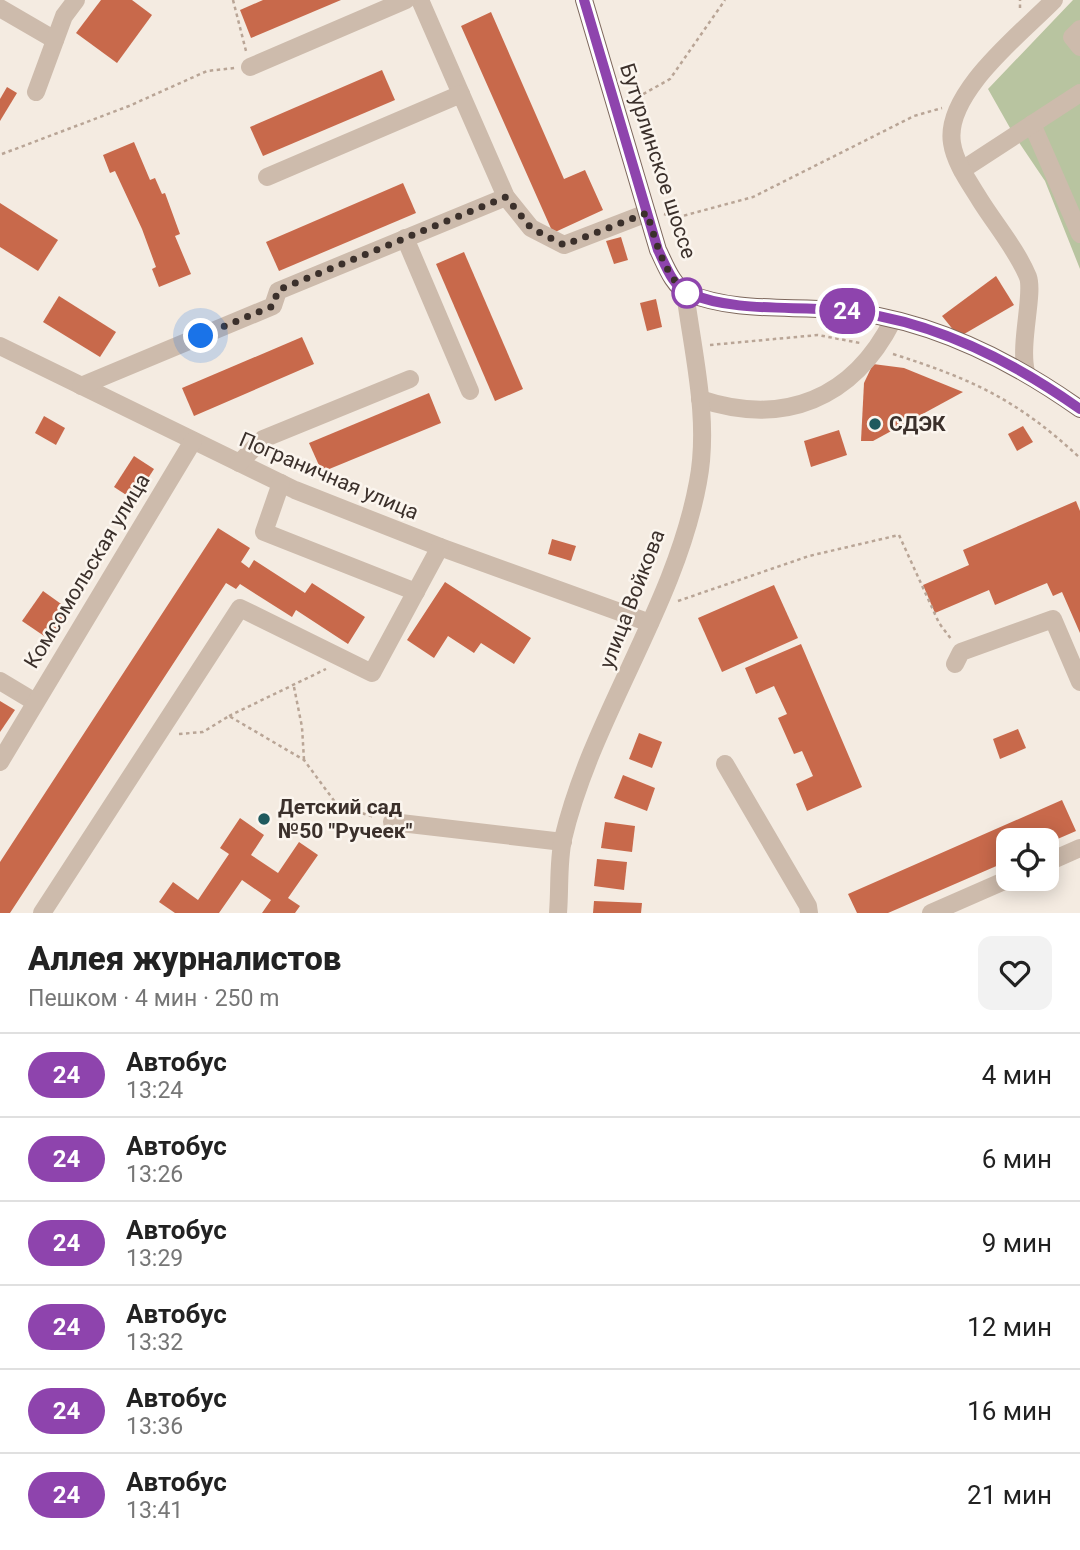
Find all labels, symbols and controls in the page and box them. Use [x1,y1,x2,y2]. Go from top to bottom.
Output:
street label: Бутурлинское шоссе [615,60,701,262]
unlabelled marker [672,278,702,308]
line badge: 24 [816,288,878,334]
text: 24 [833,297,861,325]
your location [183,318,218,353]
place label: СДЭК [889,412,946,436]
marker: СДЭК [867,416,883,432]
street label: Пограничная улица [236,427,422,525]
street label: Комсомольская улица [19,469,155,673]
street label: улица Войкова [595,526,669,672]
place label: Детский сад №50 "Ручеек" [278,795,413,843]
marker: Детский сад №50 "Ручеек" [256,811,272,827]
map controls [996,828,1059,891]
button: locate [996,828,1059,891]
button: heart [978,936,1052,1010]
text: Аллея журналистов [28,939,341,978]
text: Пешком · 4 мин · 250 m [28,985,279,1012]
text: Автобус [126,1047,227,1077]
text: 4 мин [982,1060,1052,1090]
text: 24 [53,1061,80,1089]
text: 13:24 [126,1077,183,1104]
text: Автобус [126,1131,227,1161]
text: 6 мин [982,1144,1052,1174]
text: 24 [53,1145,80,1173]
text: 13:26 [126,1161,183,1188]
text: Автобус [126,1215,227,1245]
text: 9 мин [982,1228,1052,1258]
text: 24 [53,1229,80,1257]
text: 13:29 [126,1245,183,1272]
text: Автобус [126,1299,227,1329]
text: 12 мин [967,1312,1052,1342]
text: 24 [53,1313,80,1341]
text: 13:32 [126,1329,183,1356]
text: Автобус [126,1383,227,1413]
text: 16 мин [967,1396,1052,1426]
text: 24 [53,1397,80,1425]
text: 13:36 [126,1413,183,1440]
text: Автобус [126,1467,227,1497]
text: 21 мин [967,1480,1052,1510]
text: 24 [53,1481,80,1509]
text: 13:41 [126,1497,183,1524]

